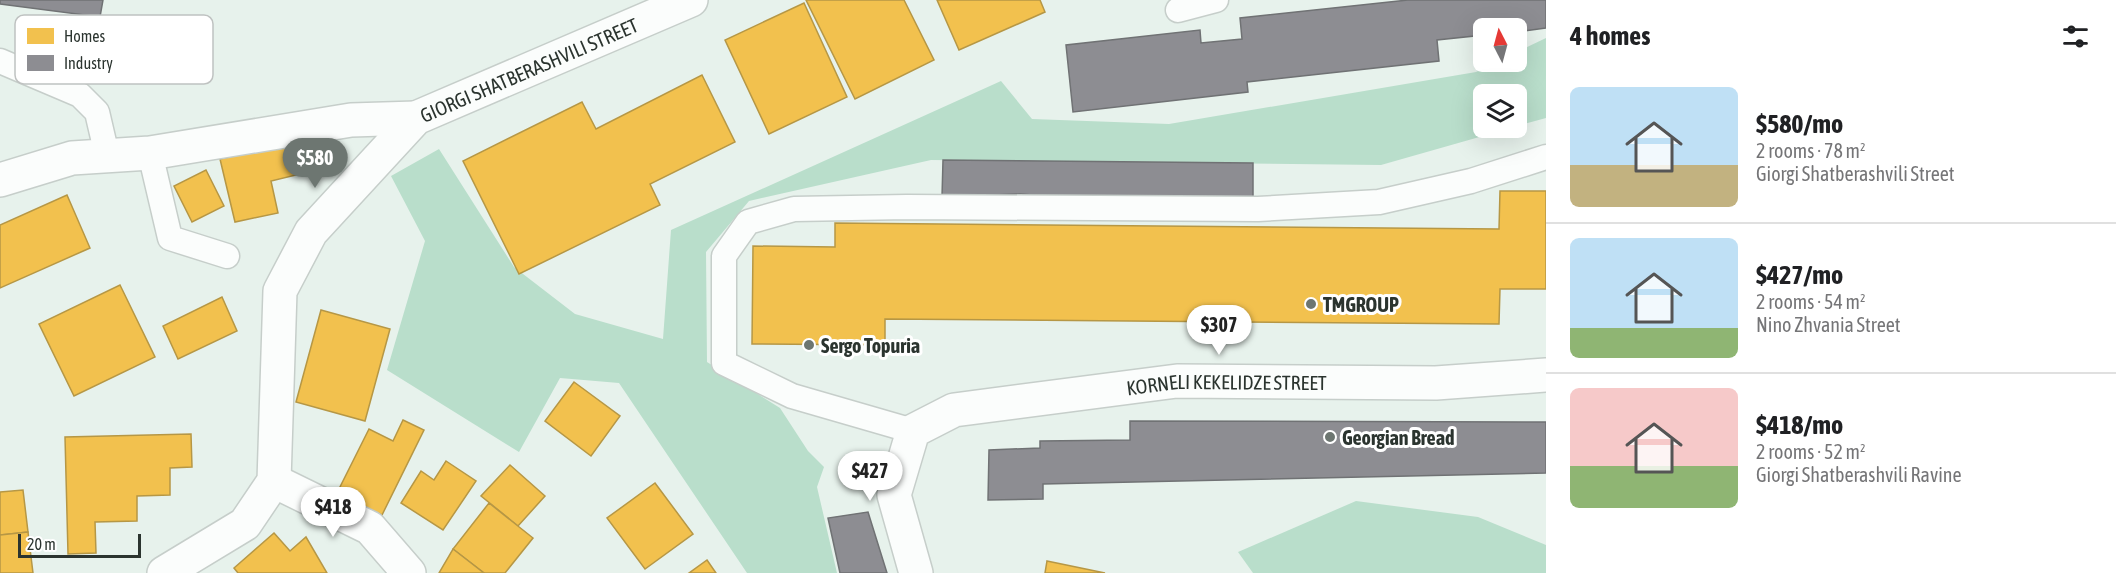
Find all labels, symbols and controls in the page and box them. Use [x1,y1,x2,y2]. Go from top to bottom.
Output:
street label: GIORGI SHATBERASHVILI STREET [416,13,641,126]
legend [15,15,213,84]
north arrow [1473,18,1527,72]
map controls [1473,18,1527,138]
icon: filters [2059,20,2092,53]
text: 4 homes [1570,21,1650,51]
text: Homes [64,27,106,45]
text: Industry [64,54,113,73]
button: layers [1473,84,1527,138]
text: $580/mo [1756,109,1843,139]
icon: home [1618,111,1690,183]
pin: $580 [279,138,351,189]
text: 2 rooms · 78 m² [1756,139,1866,162]
text: $580 [297,146,333,169]
text: Giorgi Shatberashvili Street [1756,162,1954,185]
text: $427/mo [1756,260,1843,290]
icon: home [1618,262,1690,334]
text: 2 rooms · 54 m² [1756,290,1866,313]
place label: TMGROUP [1323,293,1399,316]
marker: TMGROUP [1304,297,1318,311]
pin: $307 [1183,305,1255,356]
text: $307 [1201,313,1237,336]
text: Nino Zhvania Street [1756,313,1901,336]
place label: Sergo Topuria [821,334,920,357]
marker: Sergo Topuria [802,338,816,352]
street label: KORNELI KEKELIDZE STREET [1125,370,1327,399]
text: $418/mo [1756,410,1843,440]
icon: home [1618,412,1690,484]
place label: Georgian Bread [1342,426,1454,449]
marker: Georgian Bread [1323,430,1337,444]
text: 2 rooms · 52 m² [1756,440,1866,463]
pin: $427 [834,451,906,502]
text: $427 [852,459,888,482]
text: Giorgi Shatberashvili Ravine [1756,463,1962,486]
pin: $418 [297,487,369,538]
text: $418 [315,495,351,518]
scale bar [18,531,141,558]
text: 20 m [27,535,56,553]

